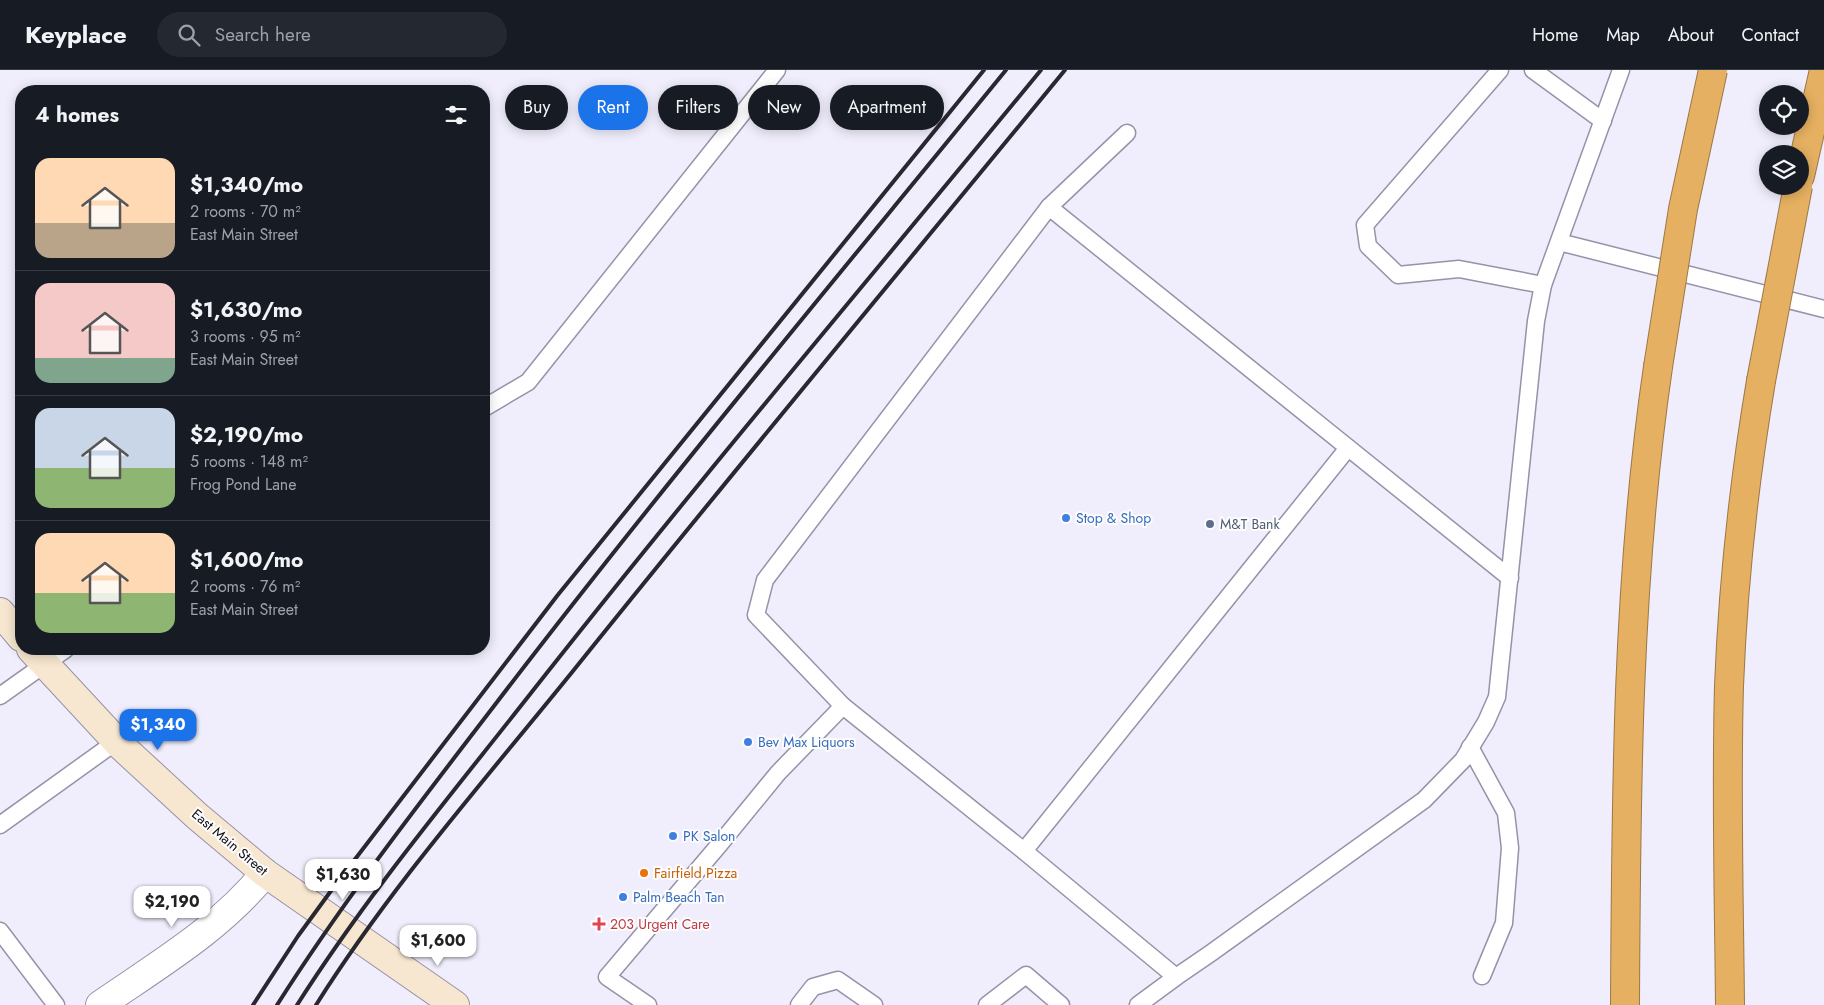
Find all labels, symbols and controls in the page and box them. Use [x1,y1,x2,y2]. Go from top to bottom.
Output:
search box [157,12,507,57]
text: Keyplace [25,17,127,52]
icon: search [175,21,203,49]
text: Search here [215,21,311,48]
text: Home [1532,22,1578,48]
text: Map [1606,22,1640,48]
text: About [1668,22,1713,48]
text: Contact [1741,22,1799,48]
chip: Buy [505,85,568,130]
chip: Rent [578,85,648,130]
chip: Filters [658,85,738,130]
chip: New [748,85,820,130]
chip: Apartment [830,85,944,130]
map controls [1759,85,1809,195]
button: locate [1759,85,1809,135]
text: 4 homes [35,100,119,130]
icon: filters [442,101,470,129]
button: layers [1759,145,1809,195]
text: $1,340/mo [190,170,303,200]
icon: home [75,178,135,238]
text: 2 rooms · 70 m² [190,200,301,223]
text: East Main Street [190,223,298,246]
text: $1,630/mo [190,295,302,325]
icon: home [75,303,135,363]
text: 3 rooms · 95 m² [190,325,301,348]
text: East Main Street [190,348,298,371]
text: $2,190/mo [190,420,303,450]
icon: home [75,428,135,488]
text: 5 rooms · 148 m² [190,450,308,473]
text: Frog Pond Lane [190,473,296,496]
place label: Stop & Shop [1076,508,1151,528]
marker: Stop & Shop [1060,512,1072,524]
place label: M&T Bank [1220,514,1280,534]
marker: M&T Bank [1204,518,1216,530]
text: $1,600/mo [190,545,303,575]
icon: home [75,553,135,613]
text: 2 rooms · 76 m² [190,575,300,598]
text: East Main Street [190,598,298,621]
pin: $1,340 [117,708,199,751]
text: $1,340 [131,713,185,736]
place label: Bev Max Liquors [758,732,855,752]
marker: Bev Max Liquors [742,736,754,748]
street label: East Main Street [187,804,273,880]
place label: PK Salon [683,826,735,846]
marker: PK Salon [667,830,679,842]
pin: $1,630 [302,858,384,901]
text: $1,630 [316,863,370,886]
place label: Fairfield Pizza [654,863,737,883]
marker: Fairfield Pizza [638,867,650,879]
pin: $2,190 [131,886,213,928]
place label: Palm Beach Tan [633,887,725,907]
text: $2,190 [144,890,200,913]
marker: Palm Beach Tan [617,891,629,903]
place label: 203 Urgent Care [610,914,710,934]
marker: 203 Urgent Care [592,917,606,931]
pin: $1,600 [397,924,479,967]
text: $1,600 [410,929,466,952]

